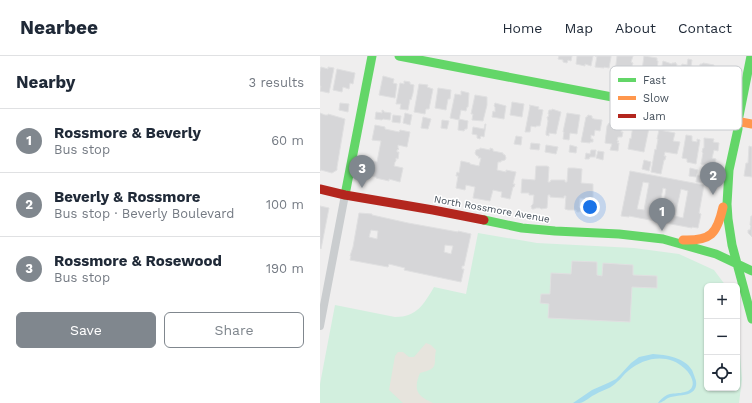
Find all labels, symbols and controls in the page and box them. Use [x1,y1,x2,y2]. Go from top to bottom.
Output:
text: Nearbee [20,16,98,39]
text: Home [502,20,542,36]
text: Map [564,20,593,36]
text: About [615,20,656,36]
text: Contact [678,20,732,36]
legend [610,66,742,130]
text: Nearby [16,72,75,92]
text: Fast [643,74,666,87]
text: 3 results [249,75,304,90]
text: Slow [643,92,669,105]
text: Jam [643,110,666,123]
text: Rossmore & Beverly [54,124,201,142]
text: 1 [26,133,32,148]
text: 60 m [271,133,304,148]
text: Bus stop [54,142,110,157]
pin: 3 [349,155,375,188]
pin: 2 [700,162,726,195]
text: Beverly & Rossmore [54,188,201,206]
street label: North Rossmore Avenue [433,193,551,225]
text: 2 [25,197,33,212]
text: 100 m [266,197,304,212]
your location [580,197,600,217]
pin: 1 [649,198,675,231]
text: Bus stop · Beverly Boulevard [54,206,235,221]
text: Rossmore & Rosewood [54,252,222,270]
text: 3 [25,261,33,276]
text: 190 m [266,261,304,276]
text: Bus stop [54,270,110,285]
map controls [704,283,740,391]
button: + [704,283,740,319]
button: Save [16,312,156,348]
button: Share [164,312,304,348]
button: − [704,319,740,355]
button: locate [704,355,740,391]

